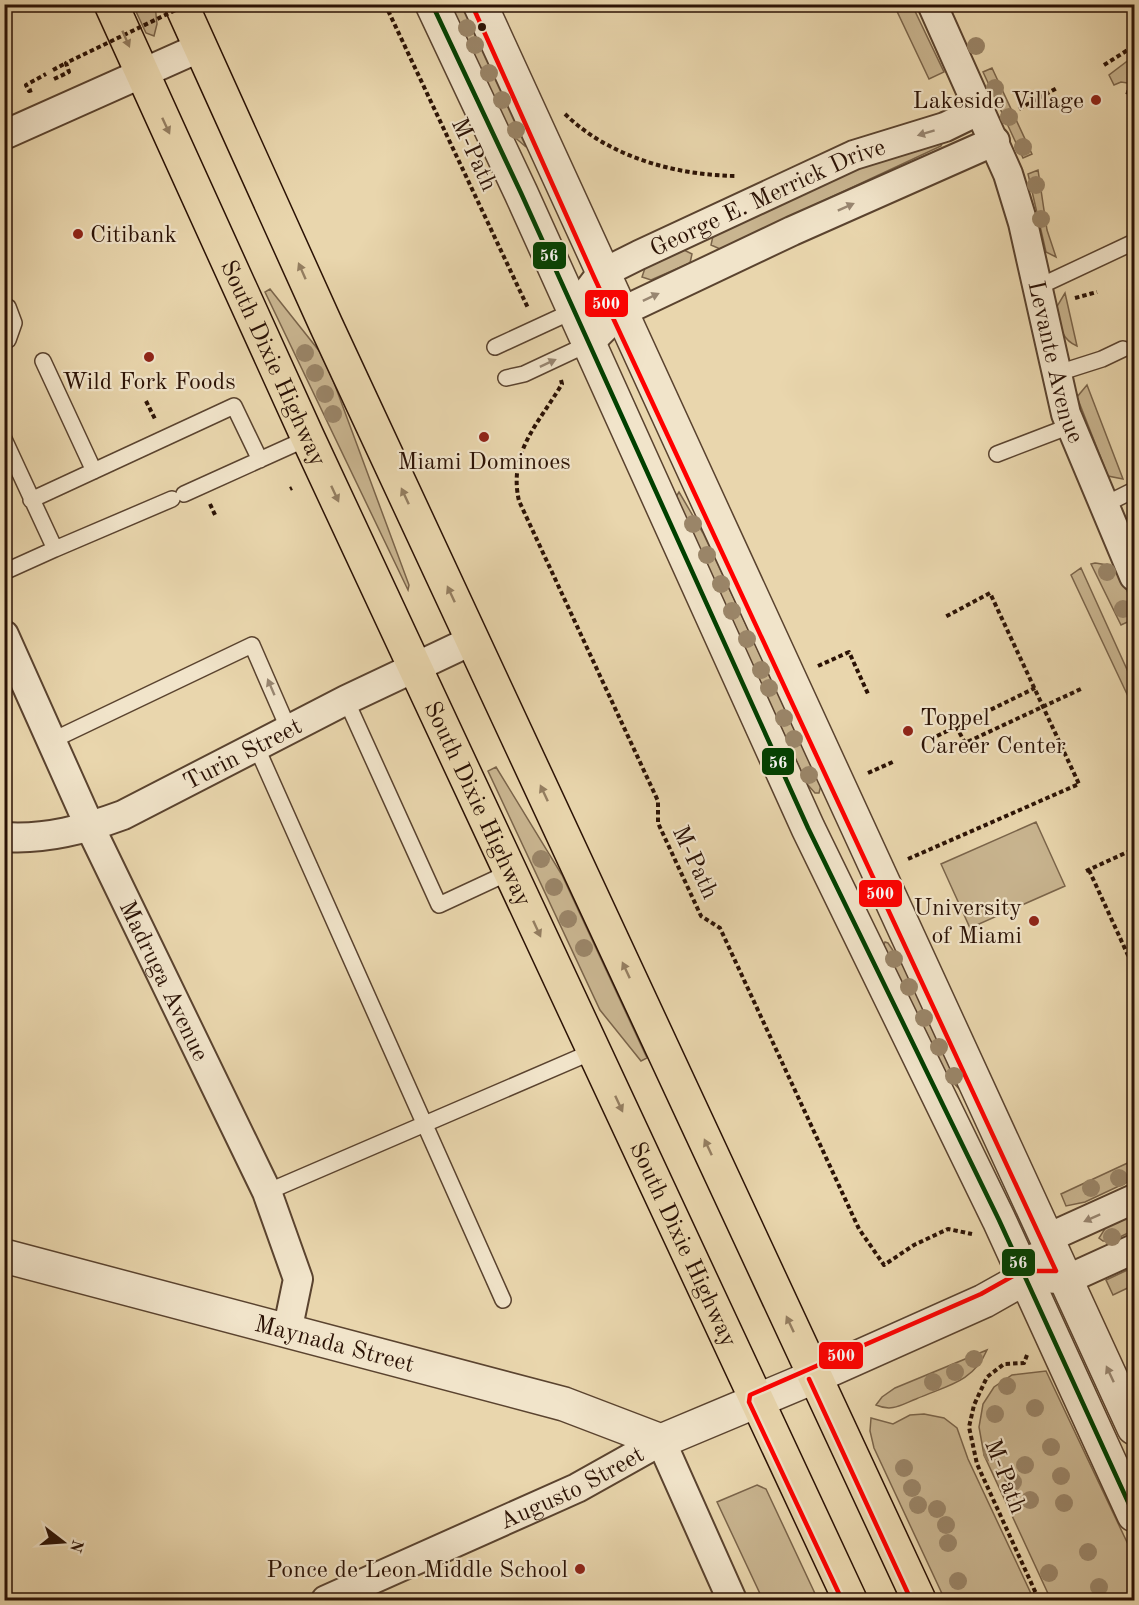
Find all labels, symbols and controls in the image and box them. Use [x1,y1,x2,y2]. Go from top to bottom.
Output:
unlabelled marker [476,21,488,33]
one-way arrow [122,30,131,47]
place label: Lakeside Village [913,90,1084,114]
marker: Lakeside Village [1089,93,1103,107]
street label: M-Path [446,115,500,195]
one-way arrow [162,118,171,135]
one-way arrow [917,129,935,138]
street label: George E. Merrick Drive [647,136,888,262]
one-way arrow [837,202,855,212]
place label: Citibank [90,224,177,248]
marker: Citibank [71,227,85,241]
line badge: 56 [532,241,567,270]
text: 56 [540,249,558,265]
street label: South Dixie Highway [215,257,329,470]
one-way arrow [297,263,306,280]
street label: Levante Avenue [1022,279,1087,447]
line badge: 500 [584,289,629,318]
one-way arrow [643,293,660,302]
text: 500 [592,297,620,313]
marker: Wild Fork Foods [142,350,156,364]
one-way arrow [539,358,556,367]
place label: Wild Fork Foods [62,371,236,395]
marker: Miami Dominoes [477,430,491,444]
place label: Miami Dominoes [397,451,571,475]
one-way arrow [330,486,339,503]
one-way arrow [401,487,410,504]
one-way arrow [447,586,456,603]
one-way arrow [265,678,275,696]
street label: South Dixie Highway [419,698,535,911]
place label: Toppel Career Center [920,707,1066,759]
street label: Turin Street [180,715,306,796]
marker: Toppel Career Center [901,724,915,738]
line badge: 56 [761,747,795,776]
text: 56 [769,756,787,772]
one-way arrow [539,785,548,802]
street label: M-Path [667,823,721,903]
line badge: 500 [858,879,903,908]
text: 500 [866,887,894,903]
street label: Madruga Avenue [114,897,212,1065]
place label: University of Miami [913,897,1022,949]
marker: University of Miami [1027,914,1041,928]
one-way arrow [532,921,541,938]
one-way arrow [621,960,631,978]
one-way arrow [614,1096,623,1113]
one-way arrow [704,1138,713,1155]
street label: South Dixie Highway [624,1139,740,1351]
one-way arrow [1083,1213,1101,1223]
line badge: 56 [1001,1248,1036,1277]
text: 56 [1009,1256,1027,1272]
street label: Maynada Street [252,1313,416,1378]
one-way arrow [786,1315,795,1332]
line badge: 500 [818,1341,864,1370]
text: 500 [827,1349,855,1365]
one-way arrow [1106,1366,1115,1383]
street label: M-Path [979,1436,1029,1517]
street label: Augusto Street [496,1443,649,1535]
north arrow [33,1512,93,1572]
text: N [66,1538,85,1555]
place label: Ponce de Leon Middle School [266,1559,568,1583]
marker: Ponce de Leon Middle School [573,1562,587,1576]

